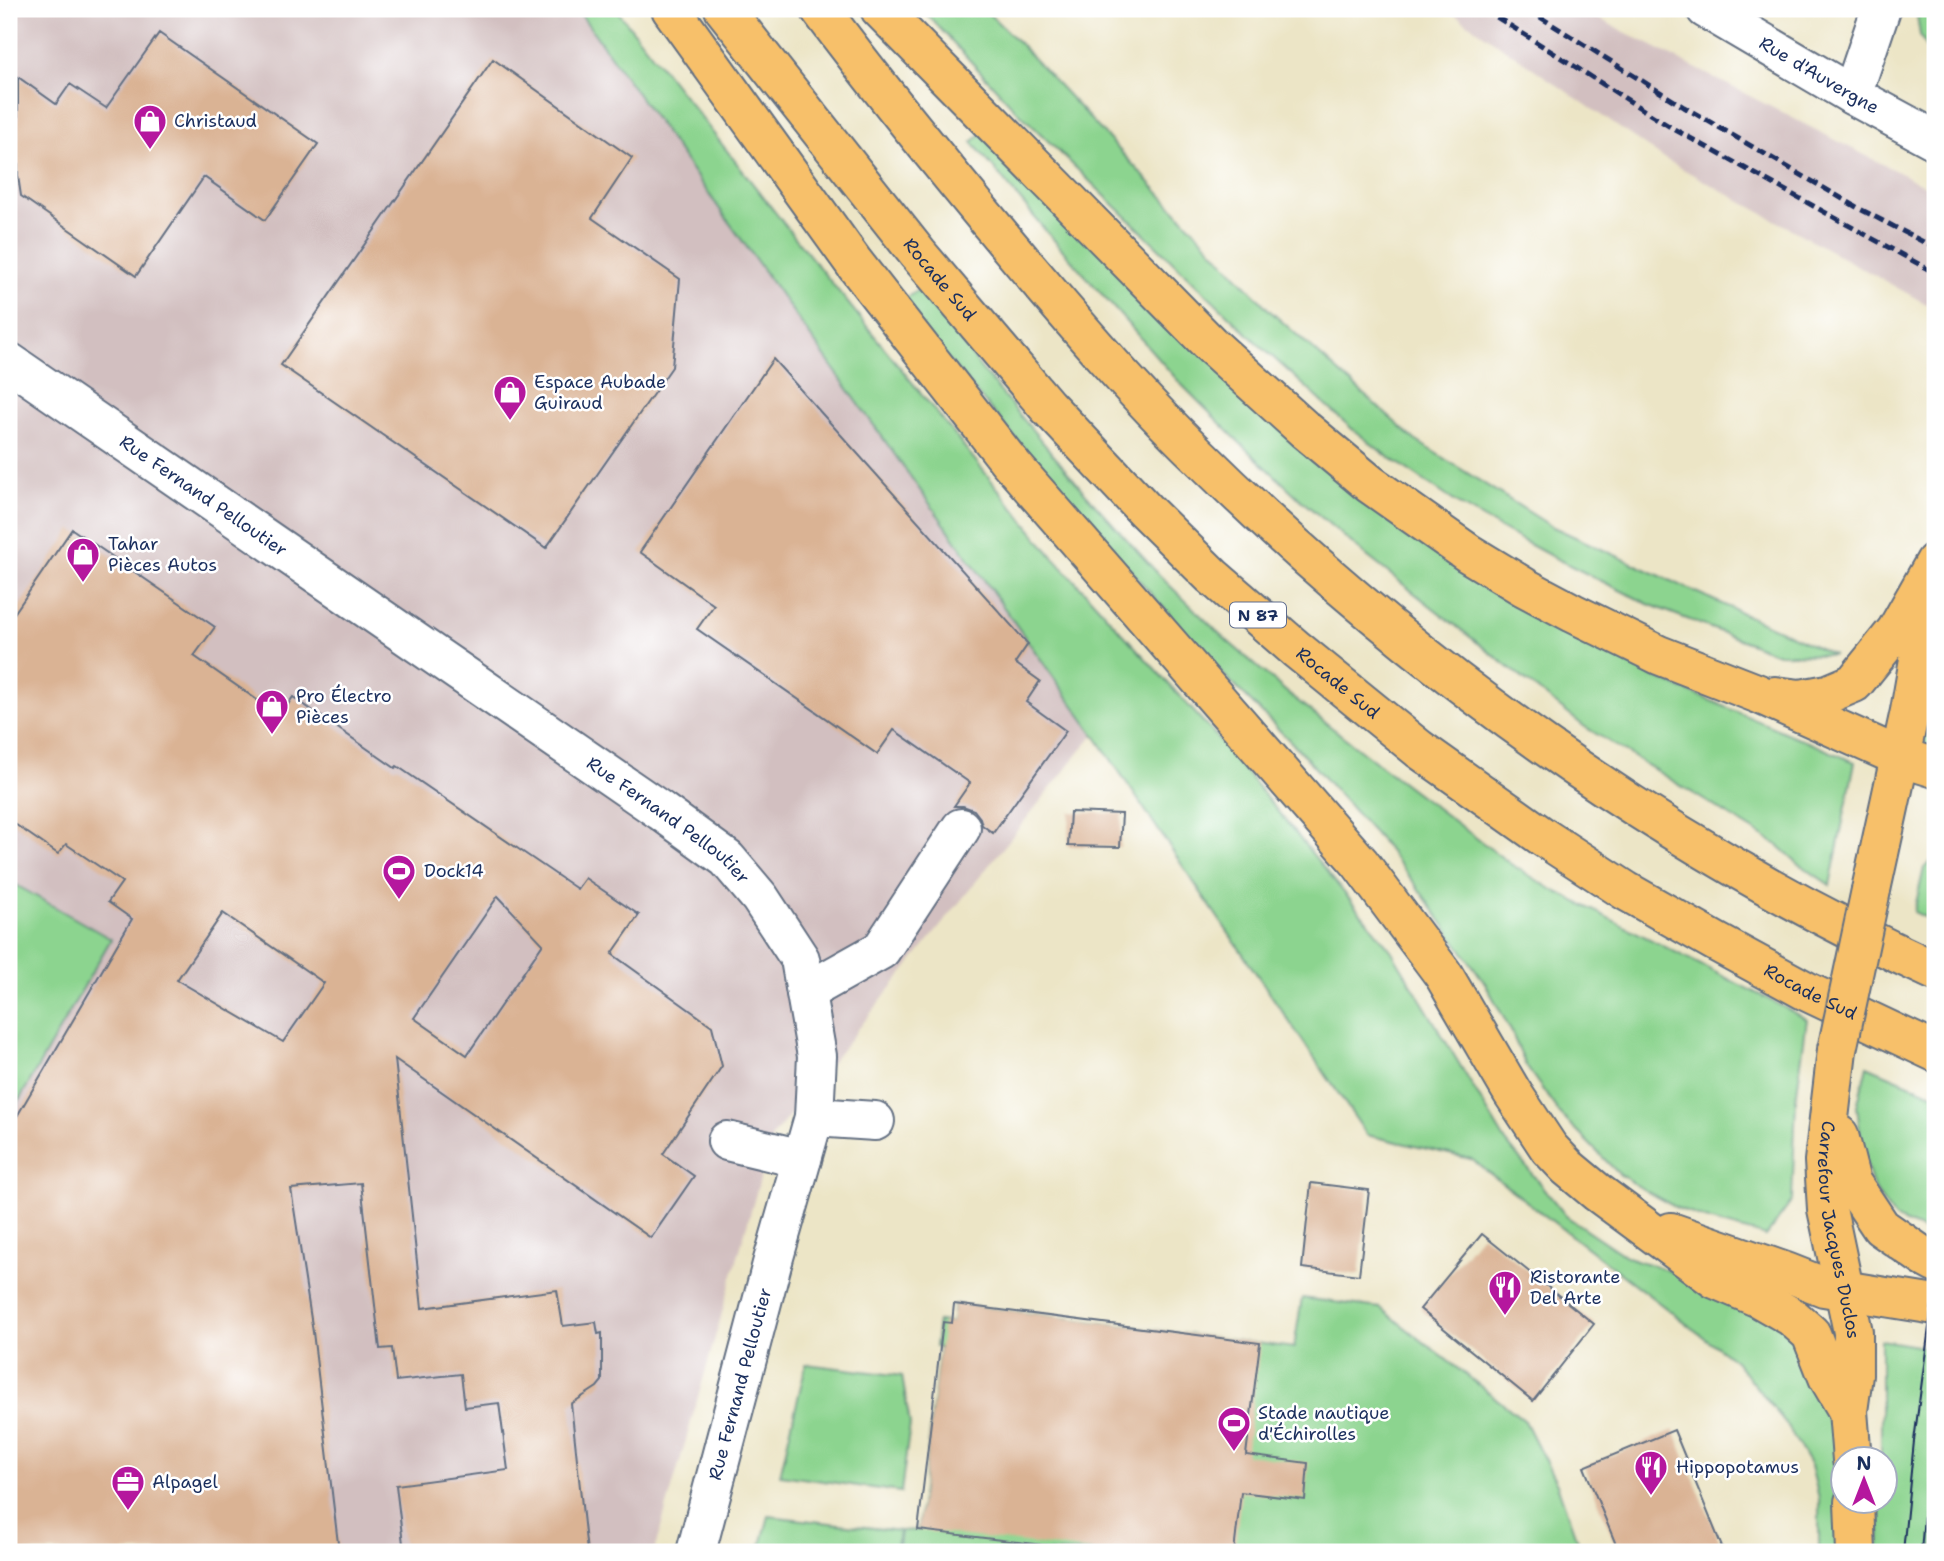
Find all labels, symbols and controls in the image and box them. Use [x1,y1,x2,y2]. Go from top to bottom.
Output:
street label: Rue d'Auvergne [1755,31,1883,119]
shop icon: Christaud [131,102,169,151]
place label: Christaud [174,109,257,133]
street label: Rocade Sud [898,233,982,326]
place label: Espace Aubade Guiraud [534,370,666,415]
shop icon: Espace Aubade Guiraud [491,373,529,422]
street label: Rue Fernand Pelloutier [115,430,292,562]
place label: Tahar Pièces Autos [108,532,217,577]
shop icon: Tahar Pièces Autos [64,535,102,584]
road number: N 87 [1230,602,1286,628]
street label: Rocade Sud [1291,642,1385,724]
place label: Pro Électro Pièces [296,684,392,729]
shop icon: Pro Électro Pièces [253,687,291,736]
street label: Rue Fernand Pelloutier [582,751,755,889]
sports icon: Dock14 [380,852,418,901]
place label: Dock14 [424,859,484,883]
street label: Rocade Sud [1760,958,1861,1025]
street label: Carrefour Jacques Duclos [1812,1120,1865,1339]
place label: Ristorante Del Arte [1530,1265,1621,1310]
restaurant icon: Ristorante Del Arte [1486,1268,1524,1317]
street label: Rue Fernand Pelloutier [703,1285,777,1483]
place label: Stade nautique d'Échirolles [1258,1401,1389,1446]
sports icon: Stade nautique d'Échirolles [1215,1404,1253,1453]
north arrow [1828,1446,1898,1516]
restaurant icon: Hippopotamus [1632,1448,1670,1497]
text: N [1856,1451,1872,1476]
place label: Hippopotamus [1676,1455,1799,1479]
office icon: Alpagel [109,1463,147,1512]
place label: Alpagel [152,1470,219,1494]

